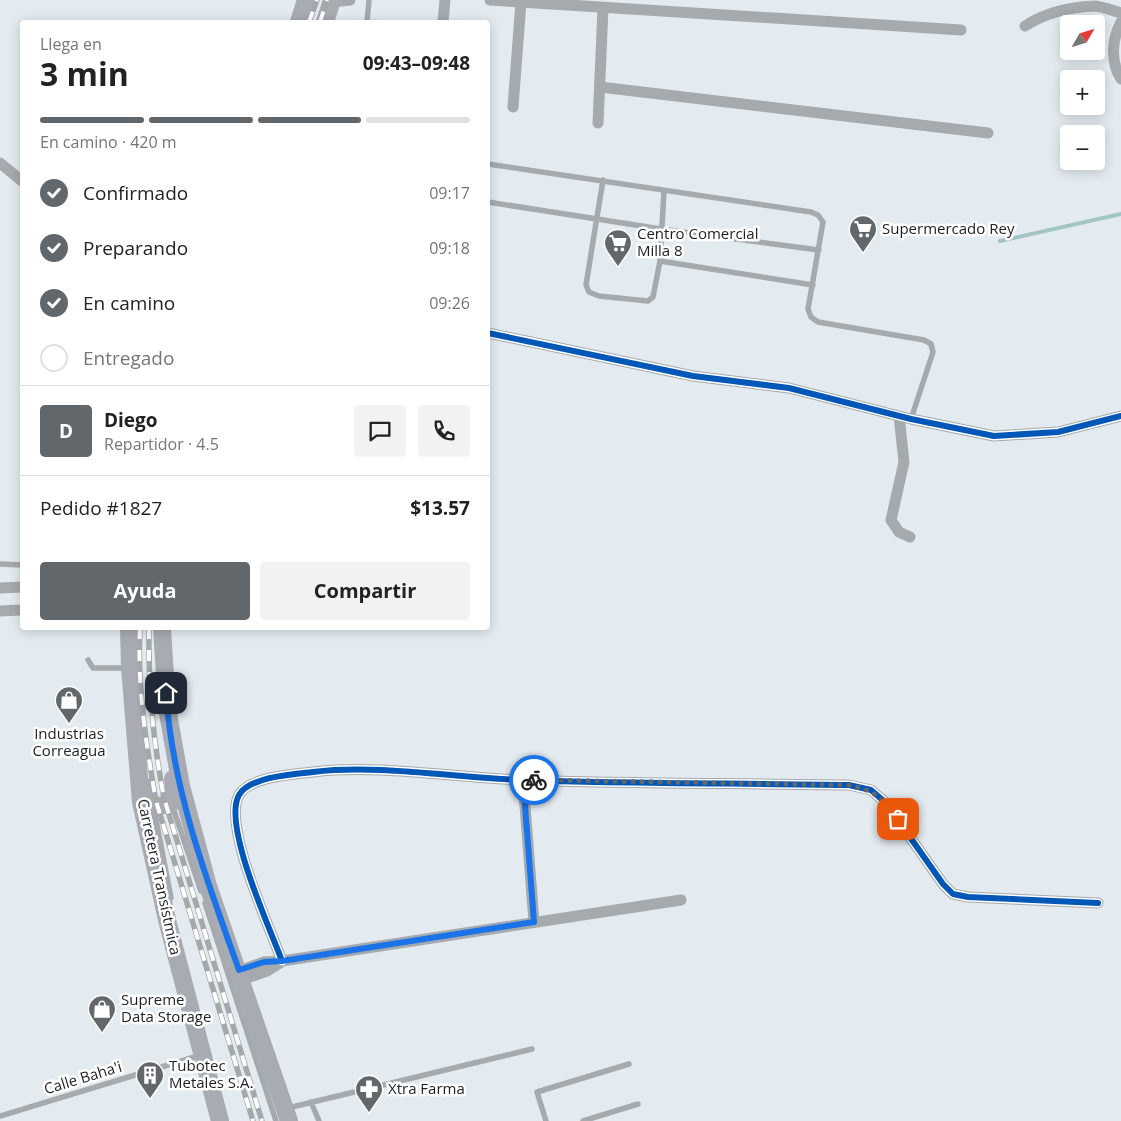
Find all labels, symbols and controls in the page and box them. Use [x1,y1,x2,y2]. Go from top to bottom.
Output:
north arrow [1060,15,1105,60]
map controls [1060,15,1105,170]
text: Llega en [40,33,102,55]
text: 09:43–09:48 [363,50,470,76]
text: 3 min [40,52,129,95]
button: + [1060,70,1105,115]
button: − [1060,125,1105,170]
text: En camino · 420 m [40,131,177,153]
icon: check [40,179,68,207]
text: Confirmado [83,180,188,206]
text: 09:17 [429,182,470,204]
supermarket icon: Supermercado Rey [848,214,878,253]
place label: Supermercado Rey [882,218,1015,238]
place label: Centro Comercial Milla 8 [637,223,758,260]
supermarket icon: Centro Comercial Milla 8 [603,228,633,267]
icon: check [40,234,68,262]
text: Preparando [83,235,188,261]
text: 09:18 [429,237,470,259]
icon: check [40,289,68,317]
text: En camino [83,290,175,316]
text: 09:26 [429,292,470,314]
text: Entregado [83,345,174,371]
button: chat [354,405,406,457]
button: phone [418,405,470,457]
text: Diego [104,407,158,433]
text: D [59,418,73,444]
text: Repartidor · 4.5 [104,433,219,455]
text: Pedido #1827 [40,495,162,521]
text: $13.57 [410,495,470,521]
button: Ayuda [40,562,250,620]
button: Compartir [260,562,470,620]
pin [145,672,187,714]
icon: home [152,679,180,707]
shop icon: Industrias Correagua [54,685,84,724]
place label: Industrias Correagua [32,723,106,760]
courier [509,755,559,805]
icon: bike [520,766,548,794]
street label: Carretera Transístmica [134,797,186,957]
pin [877,798,919,840]
icon: bag [884,805,912,833]
place label: Supreme Data Storage [121,989,211,1026]
shop icon: Supreme Data Storage [87,994,117,1033]
place label: Tubotec Metales S.A. [169,1055,253,1092]
street label: Calle Baha'i [41,1056,124,1098]
building icon: Tubotec Metales S.A. [135,1060,165,1099]
pharmacy icon: Xtra Farma [354,1074,384,1113]
place label: Xtra Farma [388,1078,465,1098]

